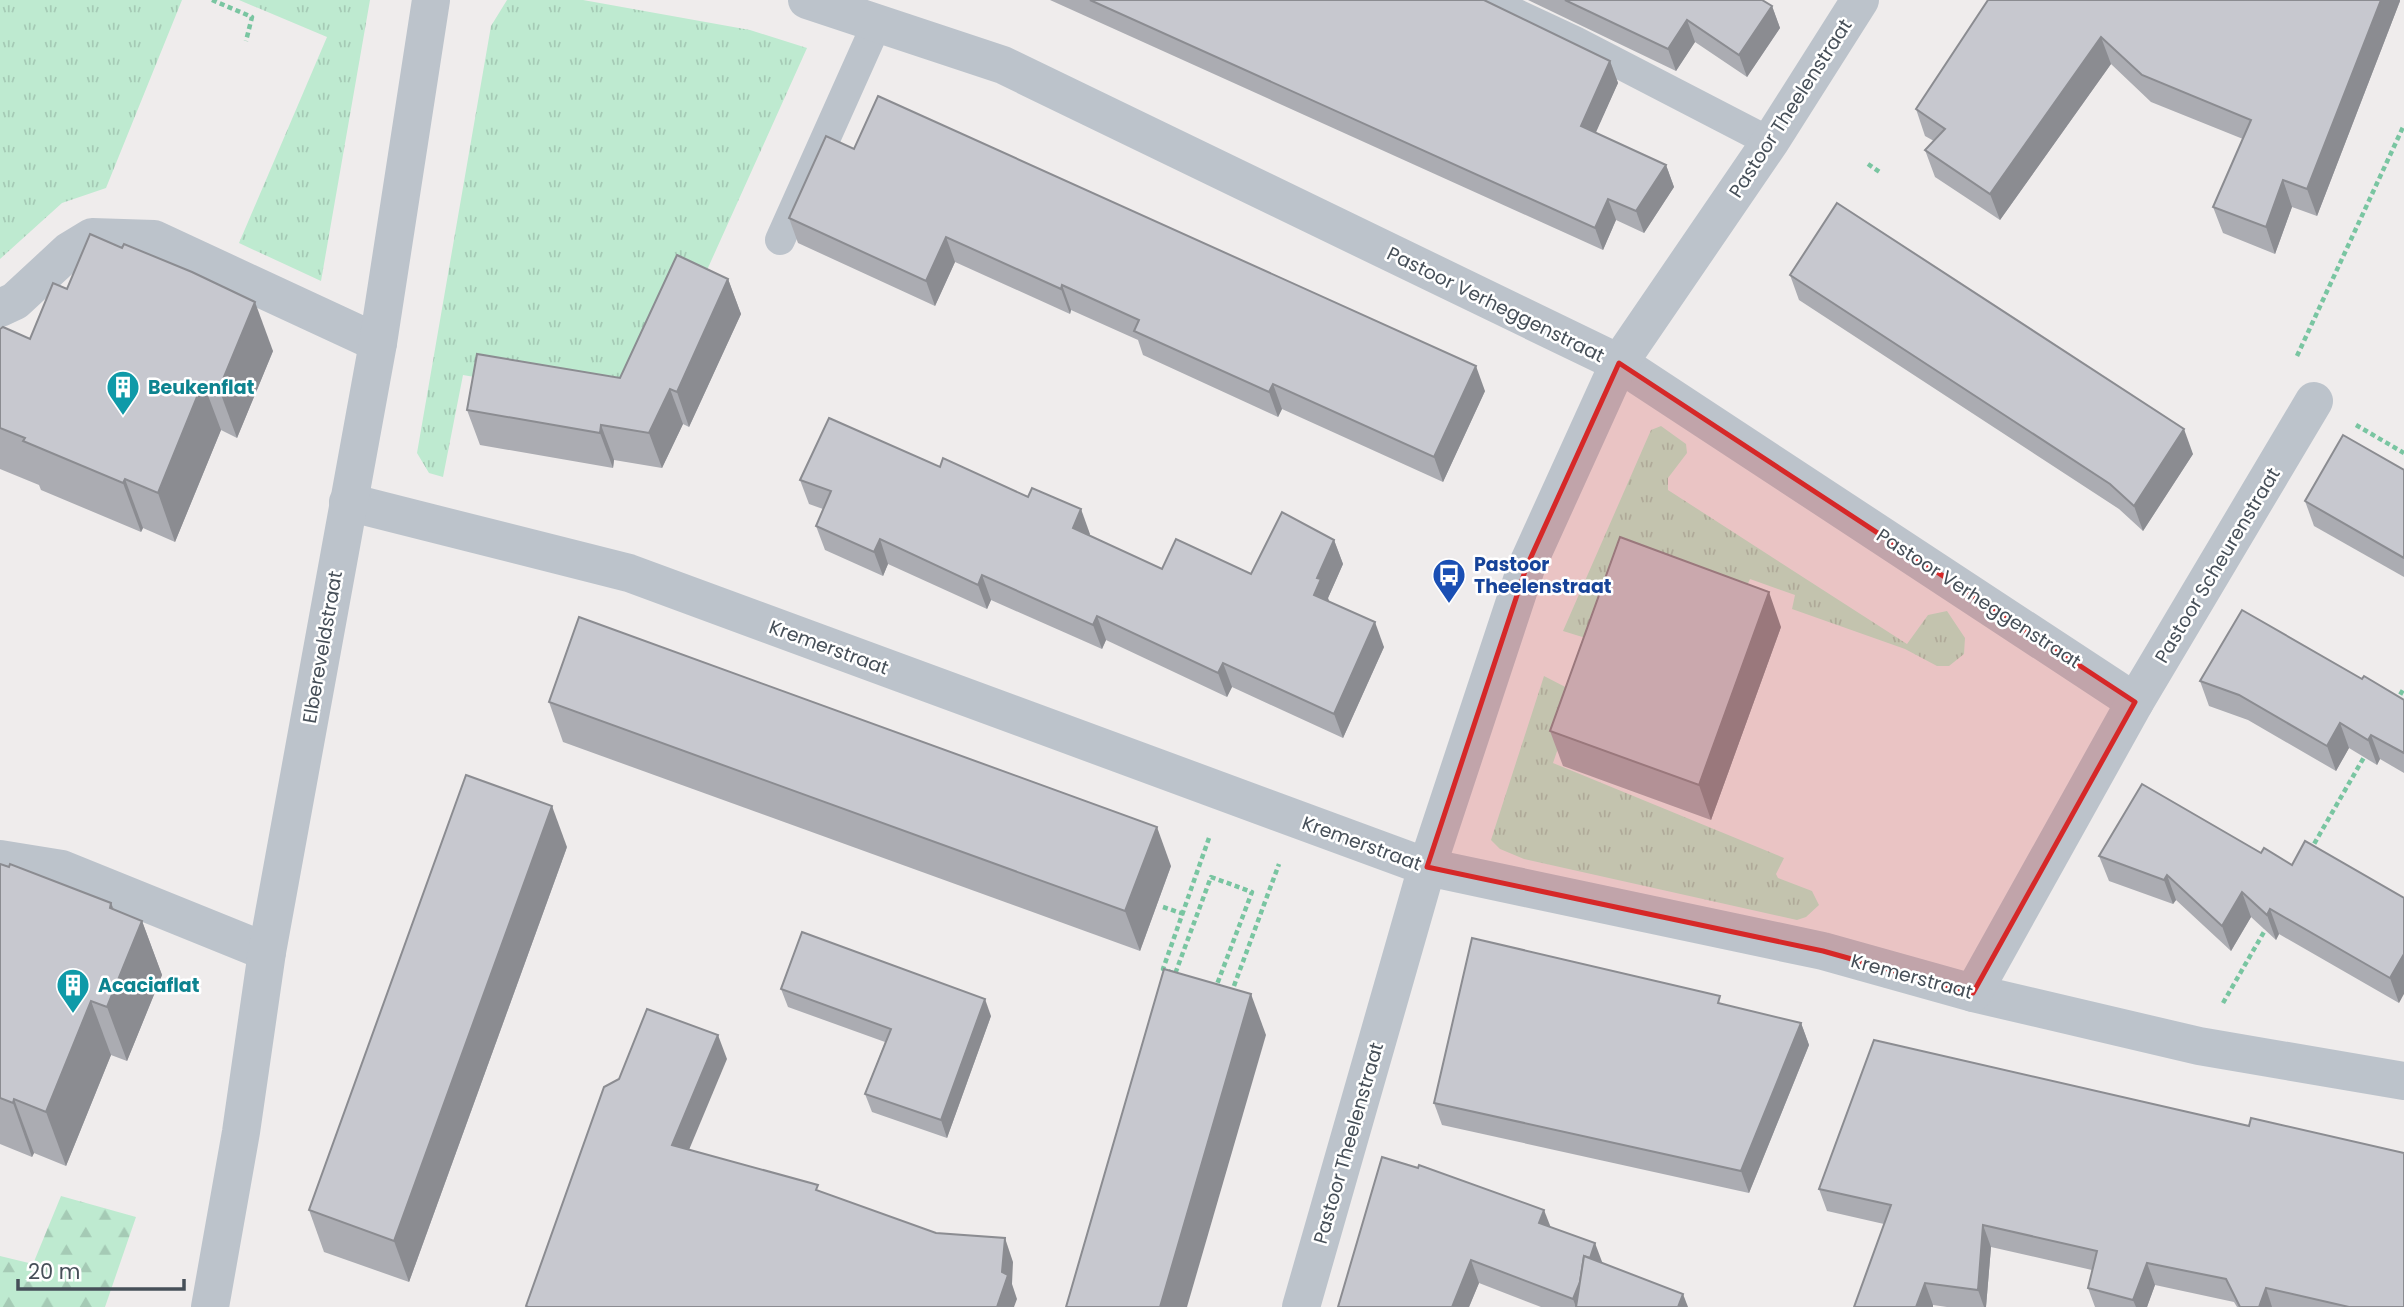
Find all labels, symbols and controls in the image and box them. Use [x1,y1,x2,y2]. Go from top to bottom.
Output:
street label: Pastoor Theelenstraat [1722,14,1859,203]
street label: Pastoor Verheggenstraat [1382,240,1609,369]
building icon: Beukenflat [104,368,142,417]
place label: Beukenflat [148,374,255,401]
street label: Pastoor Scheurenstraat [2148,462,2287,668]
street label: Pastoor Verheggenstraat [1871,522,2086,675]
place label: Pastoor Theelenstraat [1474,551,1612,600]
bus stop icon: Pastoor Theelenstraat [1430,556,1468,605]
street label: Elbereveldstraat [296,569,349,725]
street label: Kremerstraat [765,613,892,682]
street label: Kremerstraat [1298,809,1425,878]
street label: Kremerstraat [1848,947,1976,1006]
building icon: Acaciaflat [54,966,92,1015]
place label: Acaciaflat [98,972,200,999]
street label: Pastoor Theelenstraat [1307,1039,1390,1247]
scale bar [18,1248,184,1292]
text: 20 m [28,1257,81,1286]

